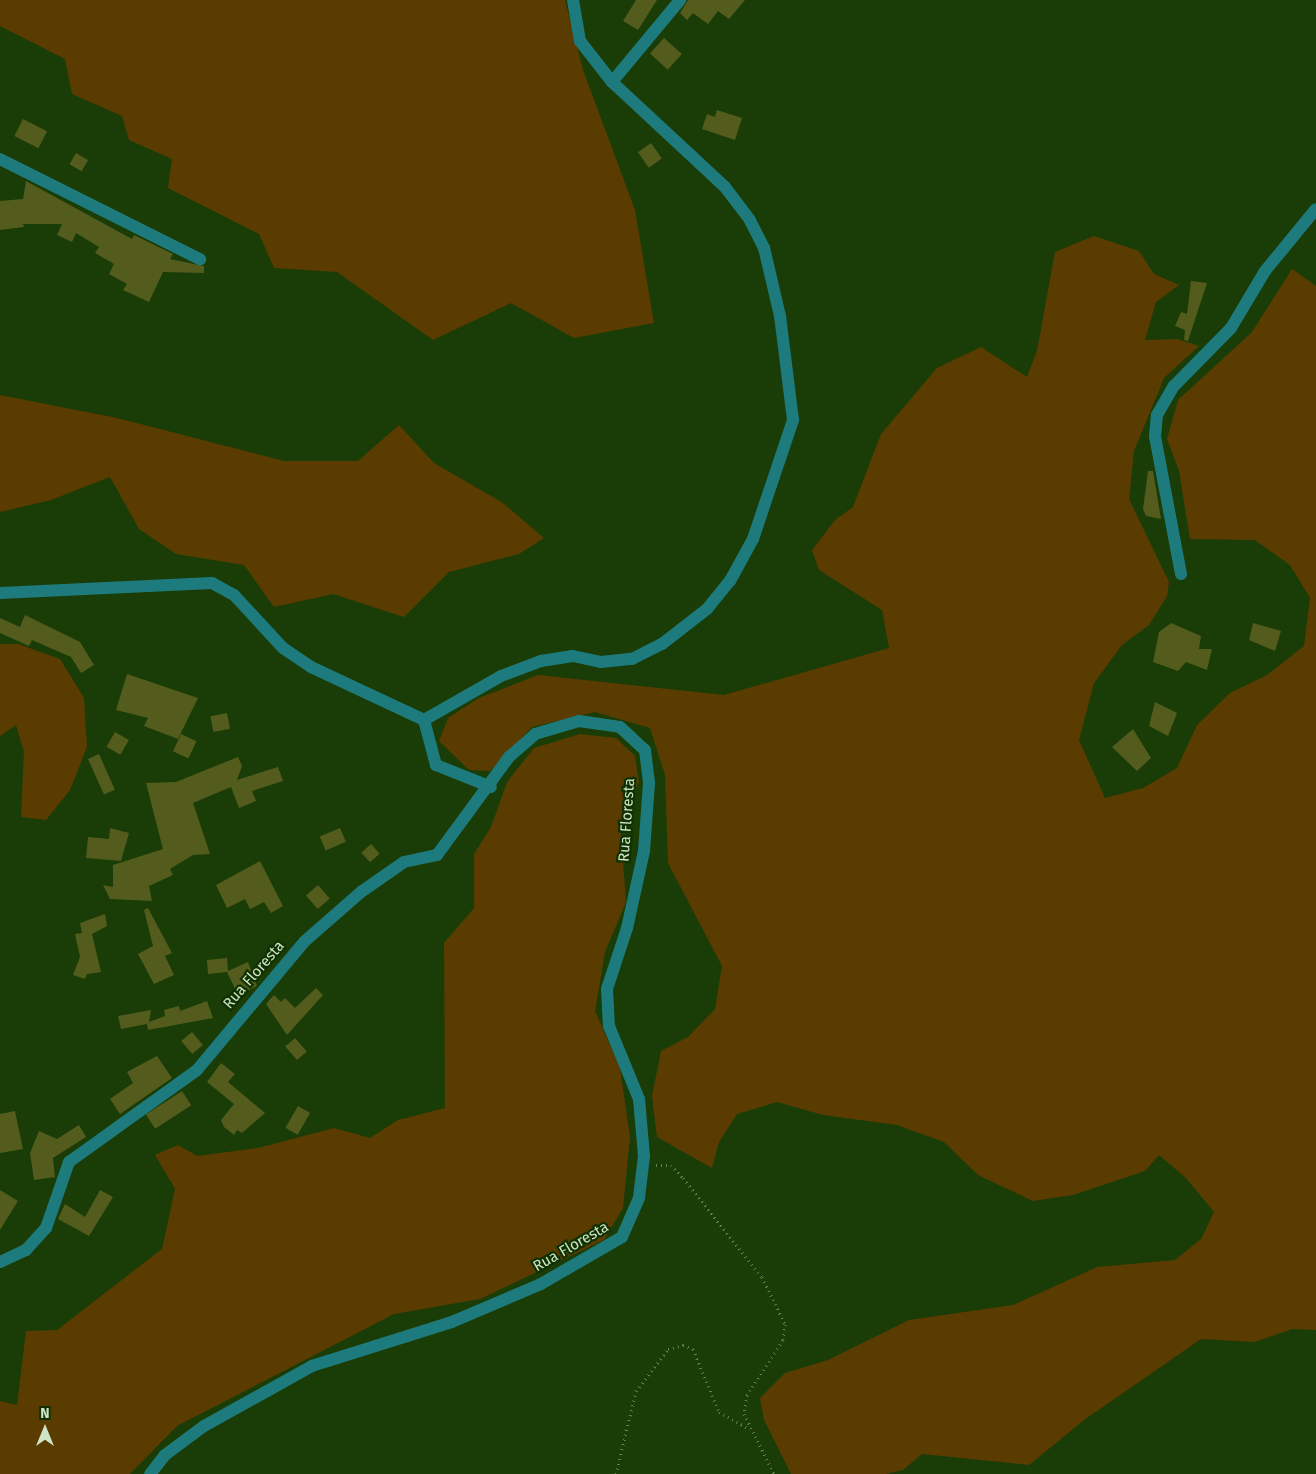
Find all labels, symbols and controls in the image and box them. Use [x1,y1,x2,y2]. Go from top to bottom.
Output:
street label: Rua Floresta [615,777,639,863]
street label: Rua Floresta [220,937,288,1013]
street label: Rua Floresta [530,1218,612,1276]
north arrow [20,1404,70,1454]
text: N [40,1405,50,1422]

